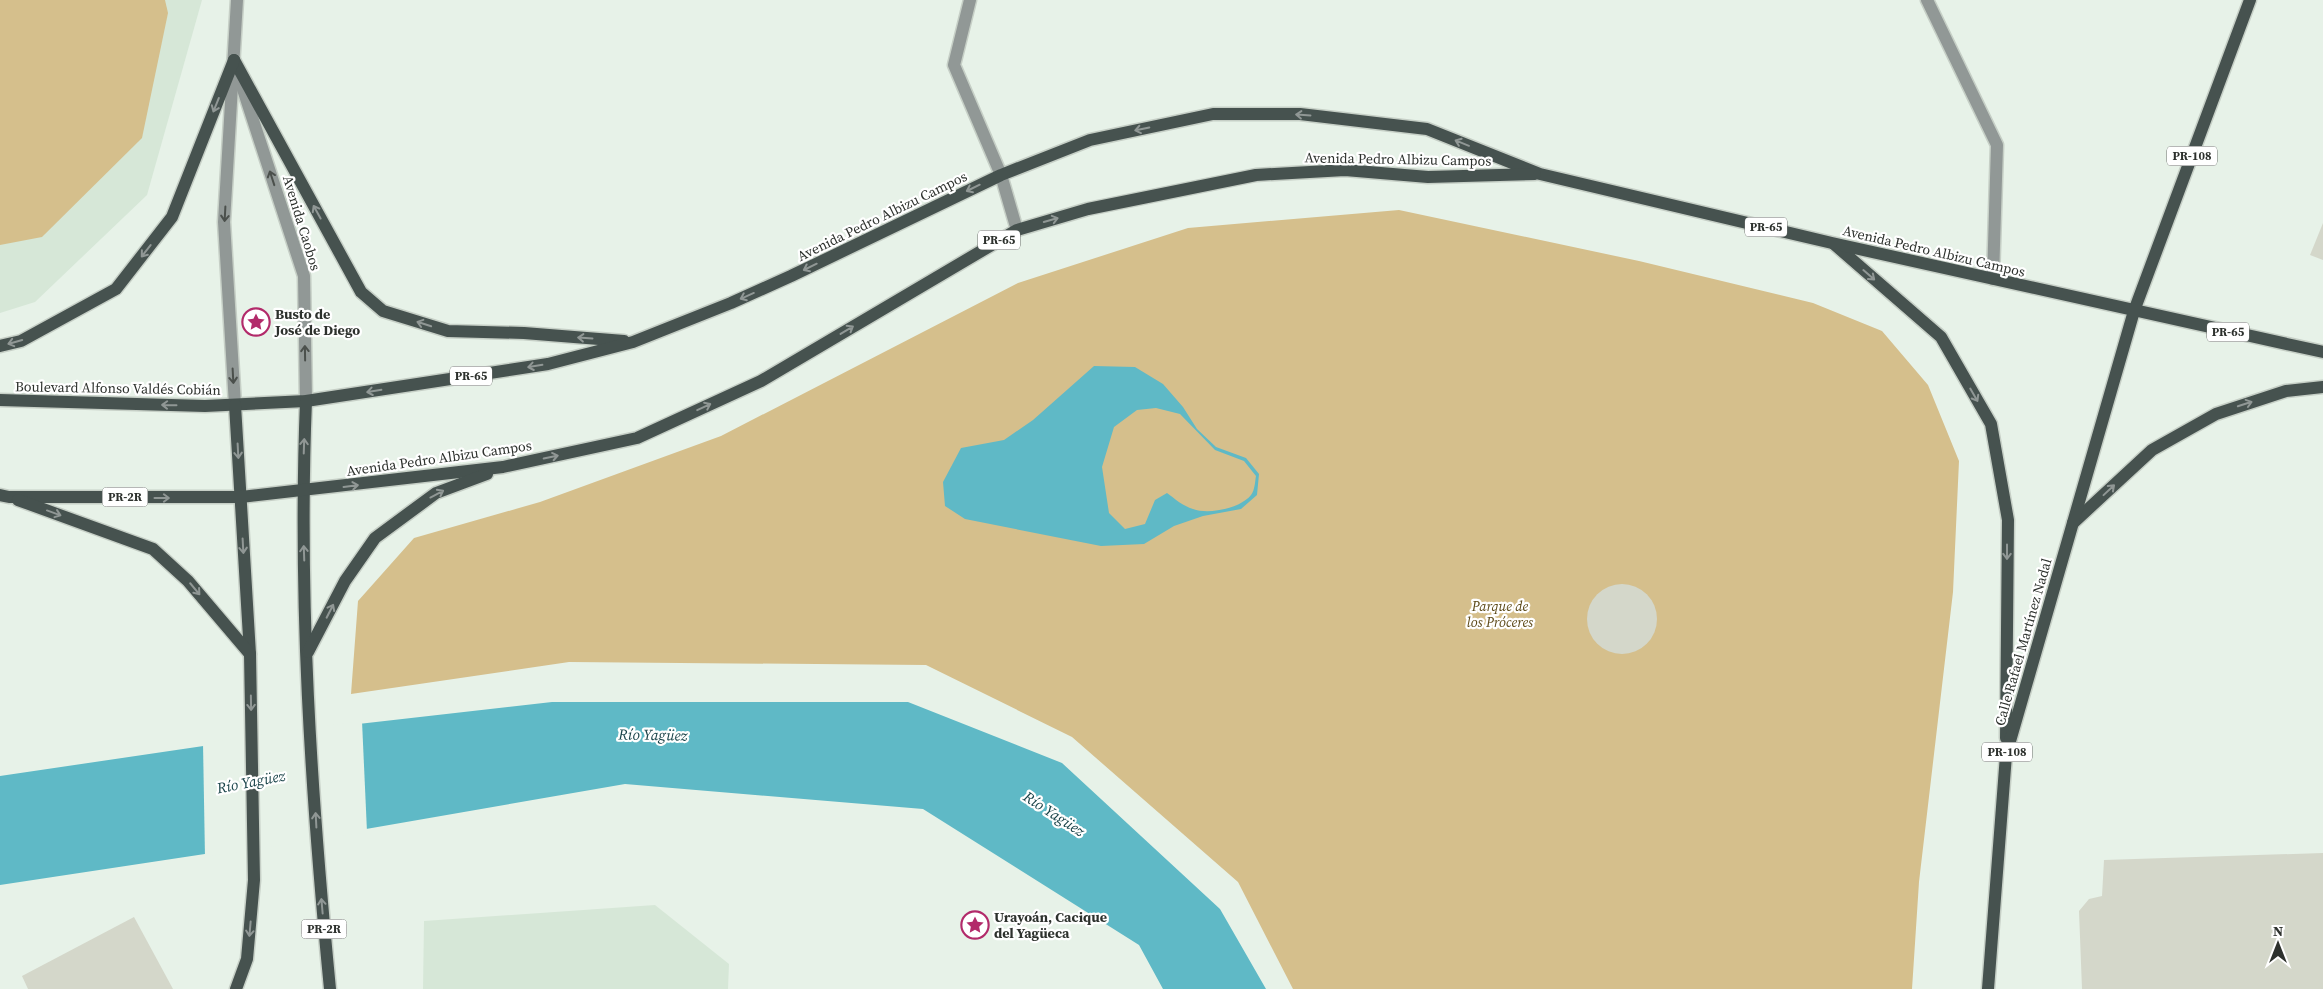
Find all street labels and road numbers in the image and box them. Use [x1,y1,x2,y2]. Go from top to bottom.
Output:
road number: PR-108 [2167,146,2217,166]
street label: Avenida Pedro Albizu Campos [1304,147,1492,171]
street label: Avenida Pedro Albizu Campos [794,166,970,266]
street label: Avenida Caobos [278,173,326,273]
road number: PR-65 [1745,218,1787,236]
street label: Avenida Pedro Albizu Campos [1841,220,2027,282]
road number: PR-65 [978,230,1020,250]
road number: PR-65 [2207,322,2249,342]
road number: PR-65 [450,366,492,386]
street label: Boulevard Alfonso Valdés Cobián [15,376,222,400]
street label: Avenida Pedro Albizu Campos [345,435,533,481]
road number: PR-2R [102,488,148,507]
street label: Calle Rafael Martínez Nadal [1989,556,2057,728]
road number: PR-108 [1982,742,2032,762]
road number: PR-2R [302,920,346,939]

